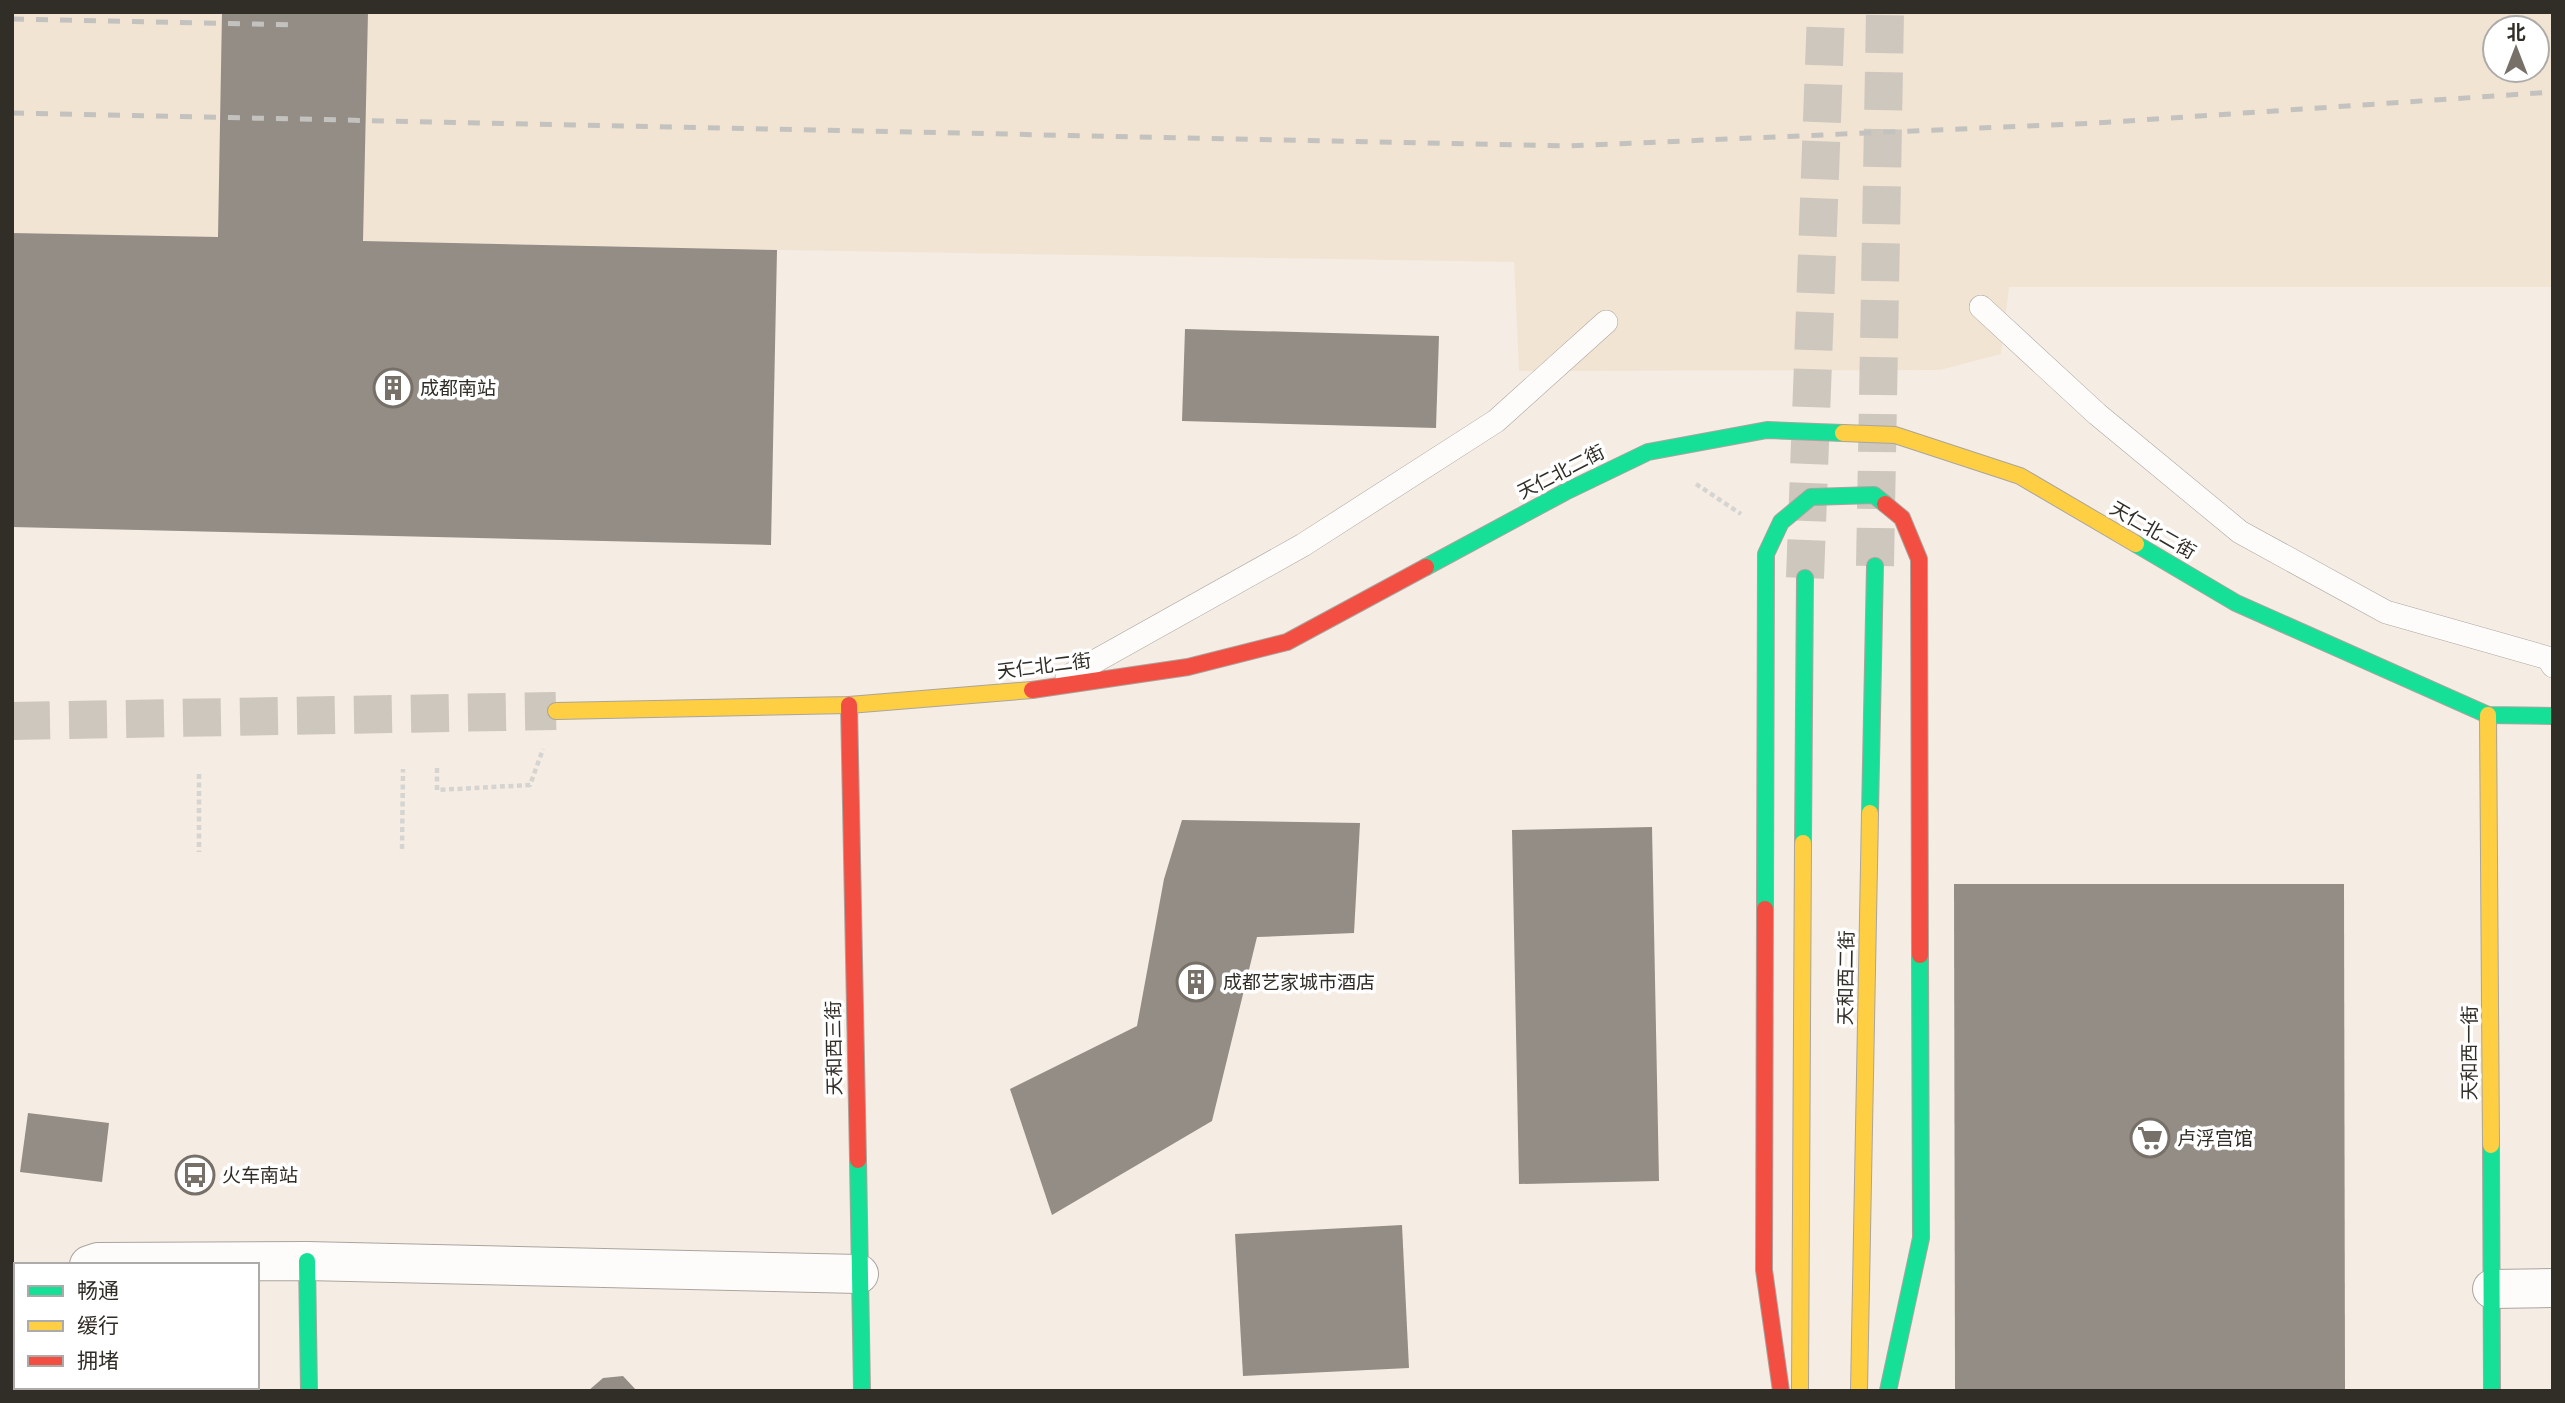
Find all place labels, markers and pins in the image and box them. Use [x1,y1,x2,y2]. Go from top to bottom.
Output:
building icon: 成都南站 [372,367,414,409]
place label: 成都南站 [420,375,496,402]
building icon: 成都艺家城市酒店 [1175,961,1217,1003]
place label: 成都艺家城市酒店 [1223,969,1375,996]
supermarket icon: 卢浮宫馆 [2129,1117,2171,1159]
place label: 卢浮宫馆 [2177,1125,2253,1152]
bus stop icon: 火车南站 [174,1154,216,1196]
place label: 火车南站 [222,1162,298,1189]

